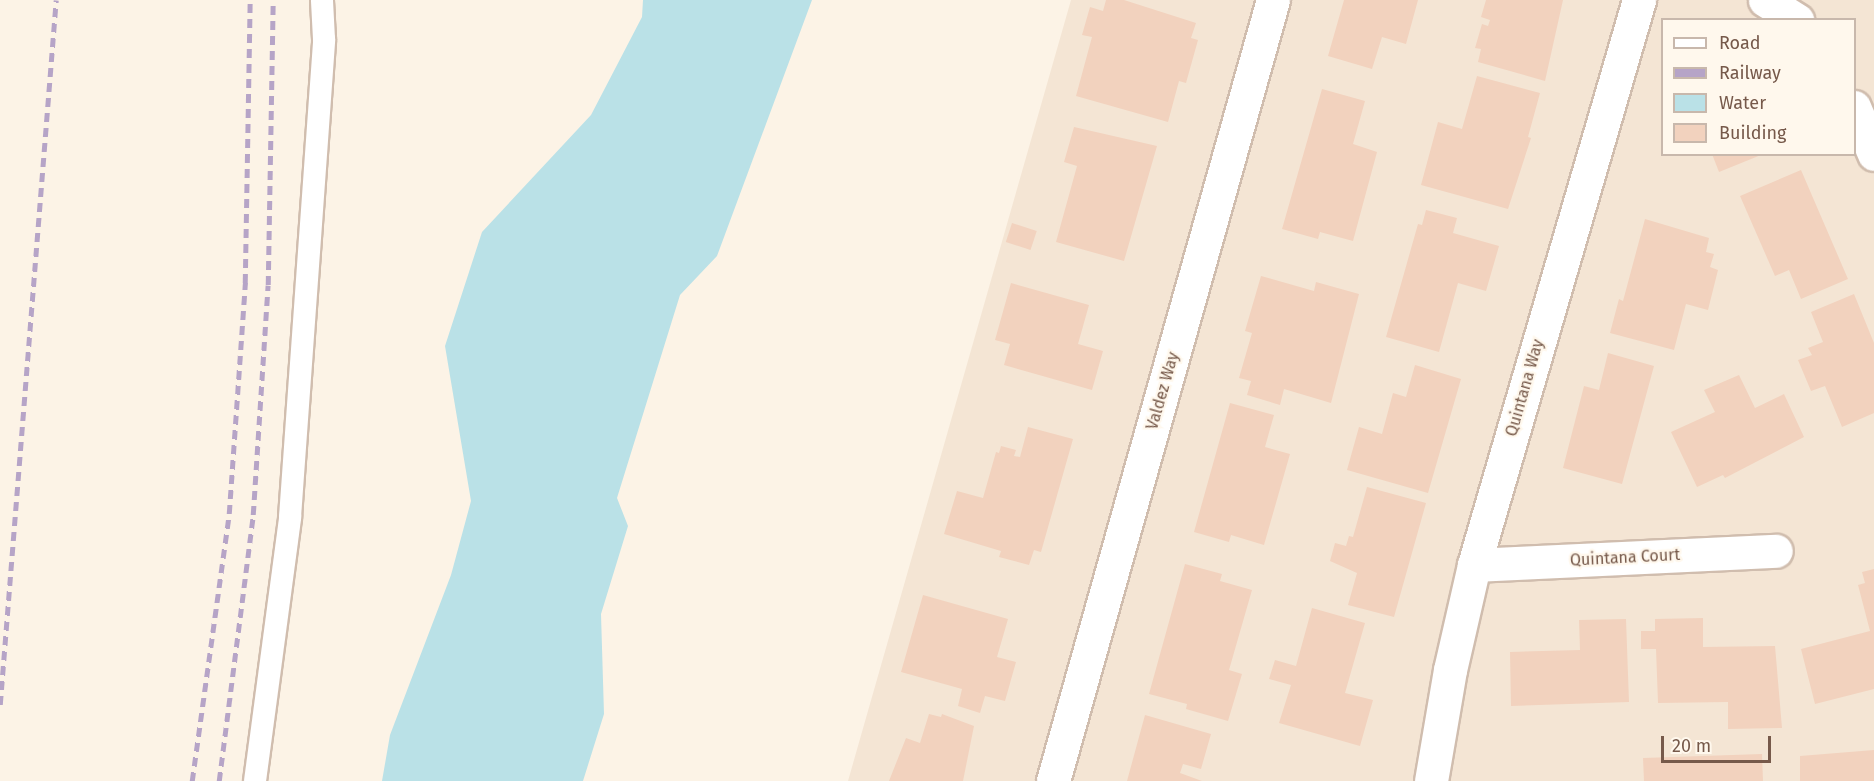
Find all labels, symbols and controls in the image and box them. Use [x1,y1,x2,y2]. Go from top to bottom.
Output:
legend [1661,18,1856,156]
text: Road [1719,32,1761,54]
text: Railway [1719,62,1781,84]
text: Water [1719,92,1766,114]
text: Building [1719,122,1786,144]
street label: Quintana Way [1502,337,1548,439]
street label: Valdez Way [1143,350,1183,432]
street label: Quintana Court [1569,546,1681,570]
scale bar [1664,724,1774,762]
text: 20 m [1672,735,1711,757]

